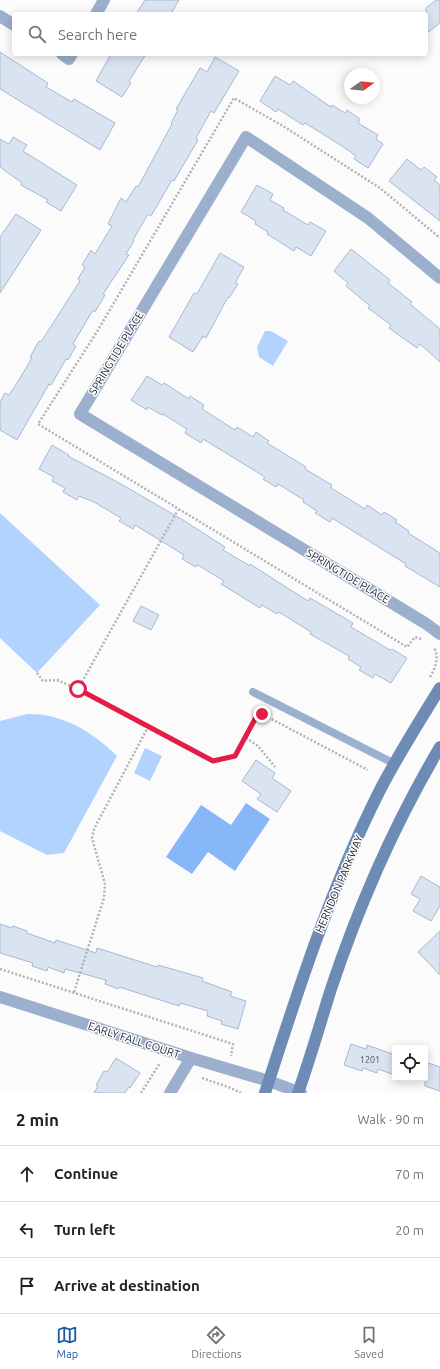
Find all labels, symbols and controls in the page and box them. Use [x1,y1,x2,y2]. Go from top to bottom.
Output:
search box [12,12,428,56]
icon: search [26,23,48,45]
text: Search here [58,26,137,43]
north arrow [344,68,380,104]
street label: SPRINGTIDE PLACE [86,309,146,397]
street label: SPRINGTIDE PLACE [304,546,392,606]
route start [69,680,87,698]
route end [253,705,271,723]
street label: HERNDON PARKWAY [313,833,365,935]
street label: EARLY FALL COURT [87,1020,181,1060]
map controls [392,1045,428,1081]
button: locate [392,1045,428,1081]
house number: 1201 [360,1055,380,1065]
text: 2 min [16,1110,59,1129]
text: Walk · 90 m [358,1112,424,1126]
icon: ahead [16,1163,38,1185]
text: Continue [54,1165,118,1182]
text: 70 m [395,1167,424,1181]
icon: left [16,1219,38,1241]
text: Turn left [54,1221,115,1238]
text: 20 m [395,1223,424,1237]
icon: arrive [16,1275,38,1297]
text: Arrive at destination [54,1277,200,1294]
tab: Map [56,1324,78,1360]
tab: Directions [191,1324,242,1360]
tab: Saved [354,1324,384,1360]

